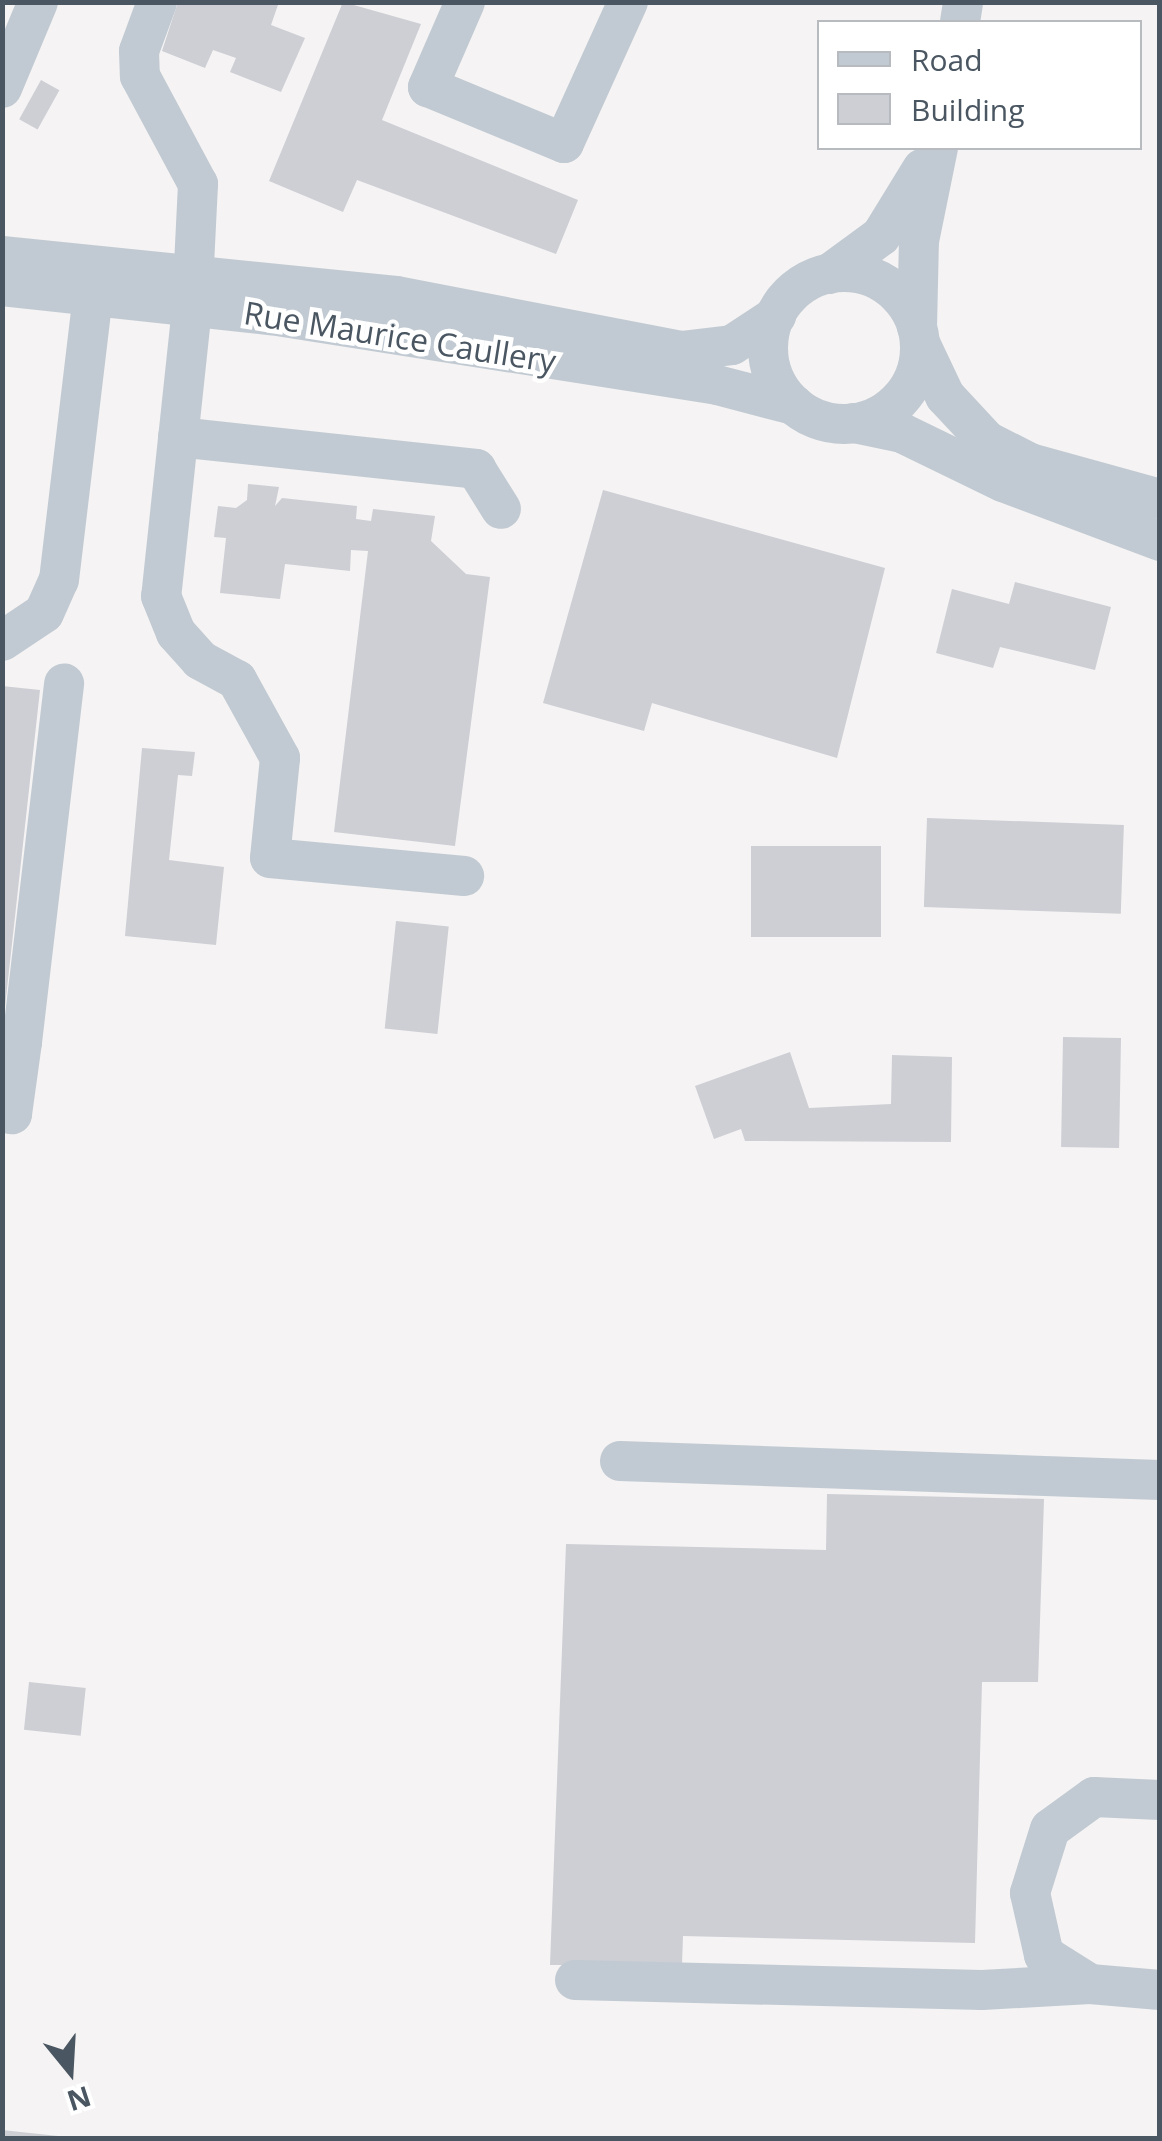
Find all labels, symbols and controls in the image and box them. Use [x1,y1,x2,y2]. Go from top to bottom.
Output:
legend [817,20,1142,150]
text: Road [911,39,983,80]
text: Building [911,89,1025,130]
street label: Rue Maurice Caullery [241,293,559,381]
north arrow [20,2021,120,2121]
text: N [63,2078,96,2121]

